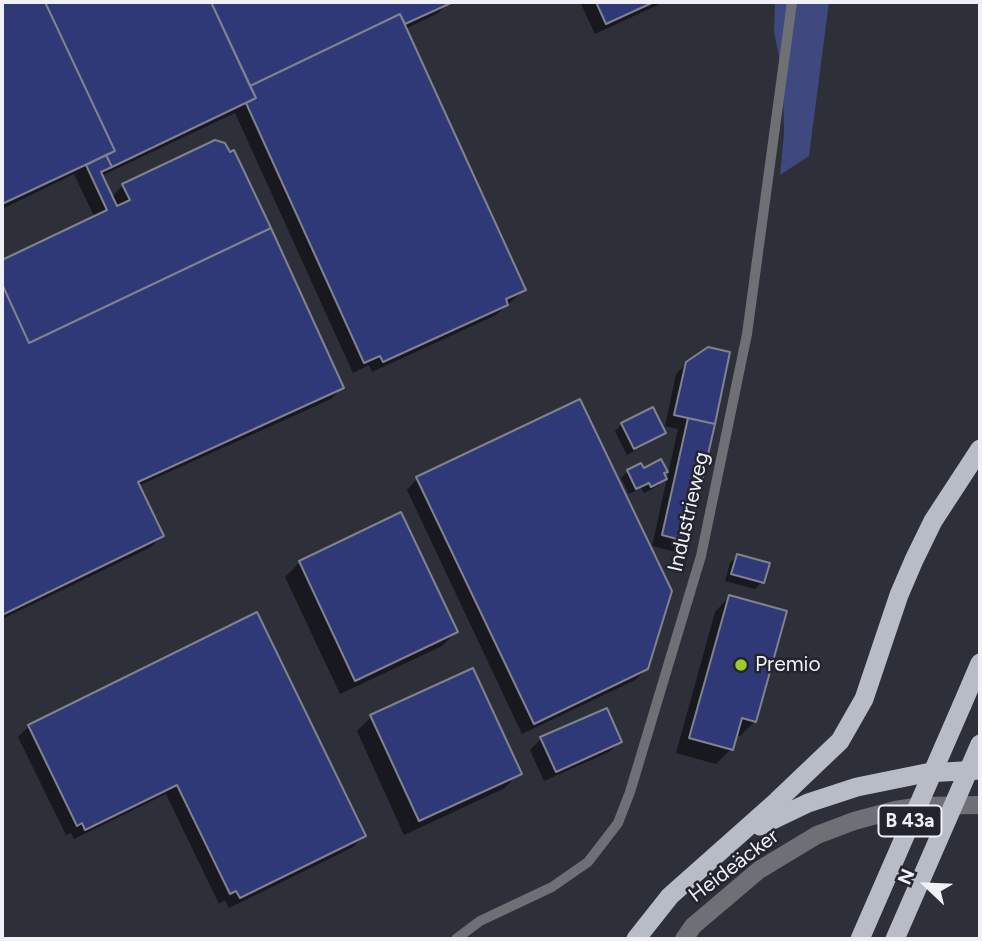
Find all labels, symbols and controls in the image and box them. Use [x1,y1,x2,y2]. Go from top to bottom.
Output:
street label: Industrieweg [663,450,715,574]
place label: Premio [755,652,821,678]
marker: Premio [733,657,749,673]
road number: B 43a [878,806,942,836]
street label: Heideäcker [684,824,784,908]
north arrow [891,850,961,920]
text: N [893,865,920,888]

